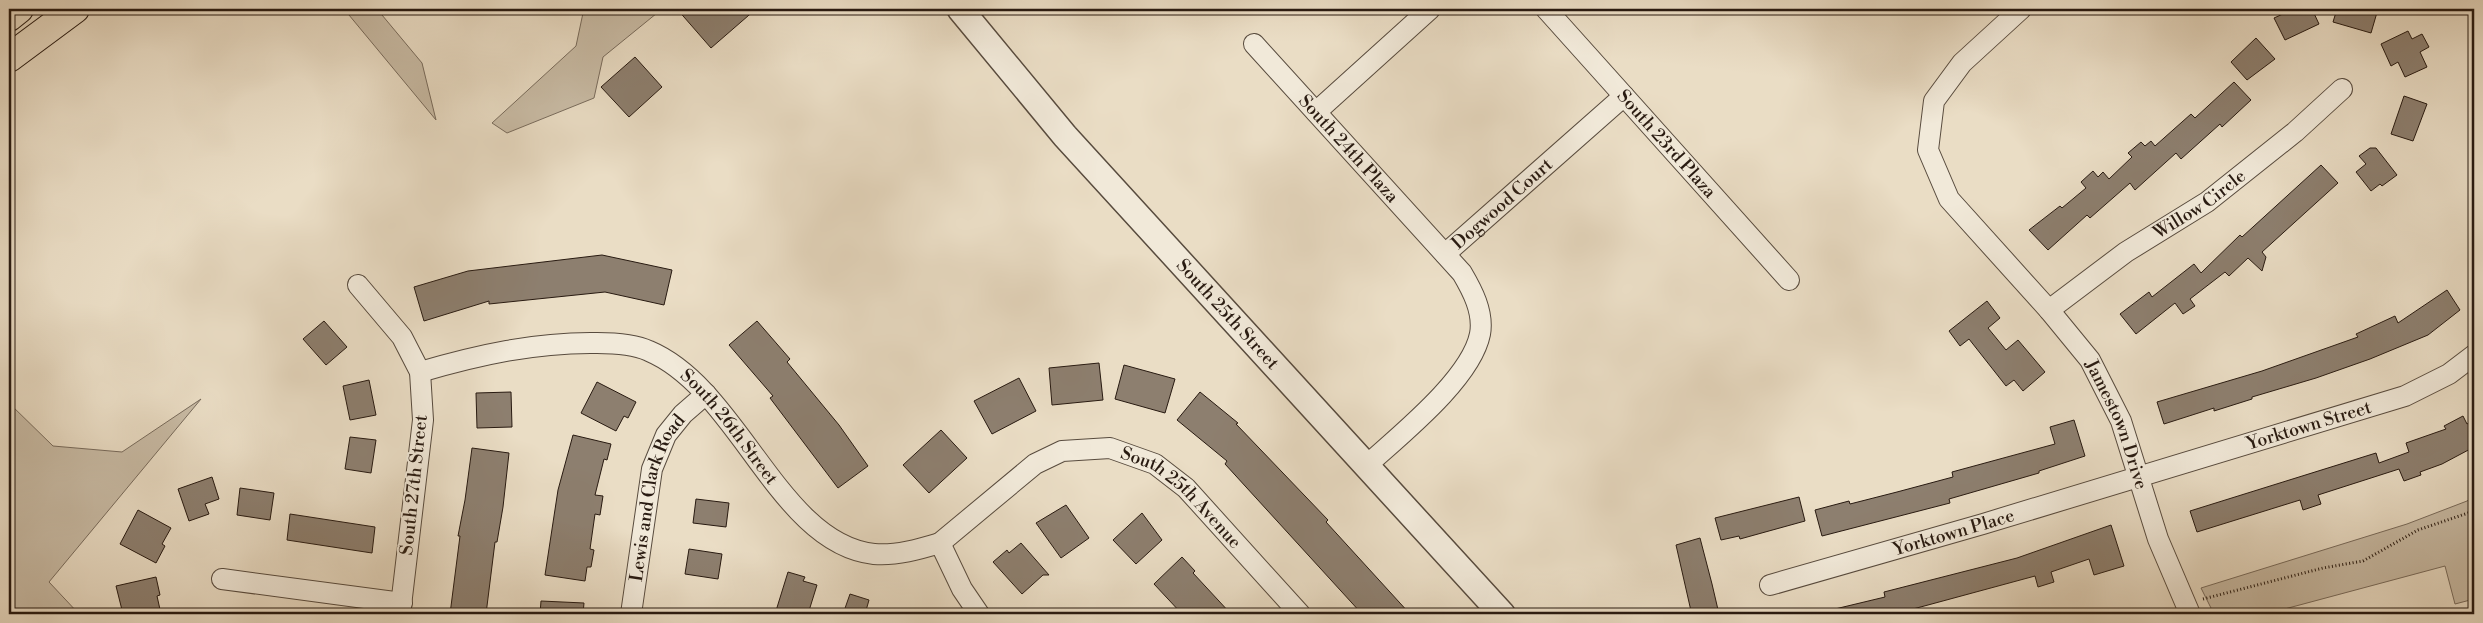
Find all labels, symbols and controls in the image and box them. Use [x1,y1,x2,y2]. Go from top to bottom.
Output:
street label: South 23rd Plaza [1612,85,1722,204]
street label: South 24th Plaza [1294,89,1404,208]
street label: Dogwood Court [1447,153,1558,254]
street label: Willow Circle [2148,164,2250,245]
street label: South 25th Street [1171,254,1285,375]
street label: Jamestown Drive [2080,355,2153,492]
street label: South 26th Street [676,364,784,490]
street label: Yorktown Street [2243,395,2375,455]
street label: Lewis and Clark Road [624,409,690,583]
street label: South 27th Street [395,413,433,556]
street label: South 25th Avenue [1118,441,1247,553]
street label: Yorktown Place [1889,504,2017,561]

